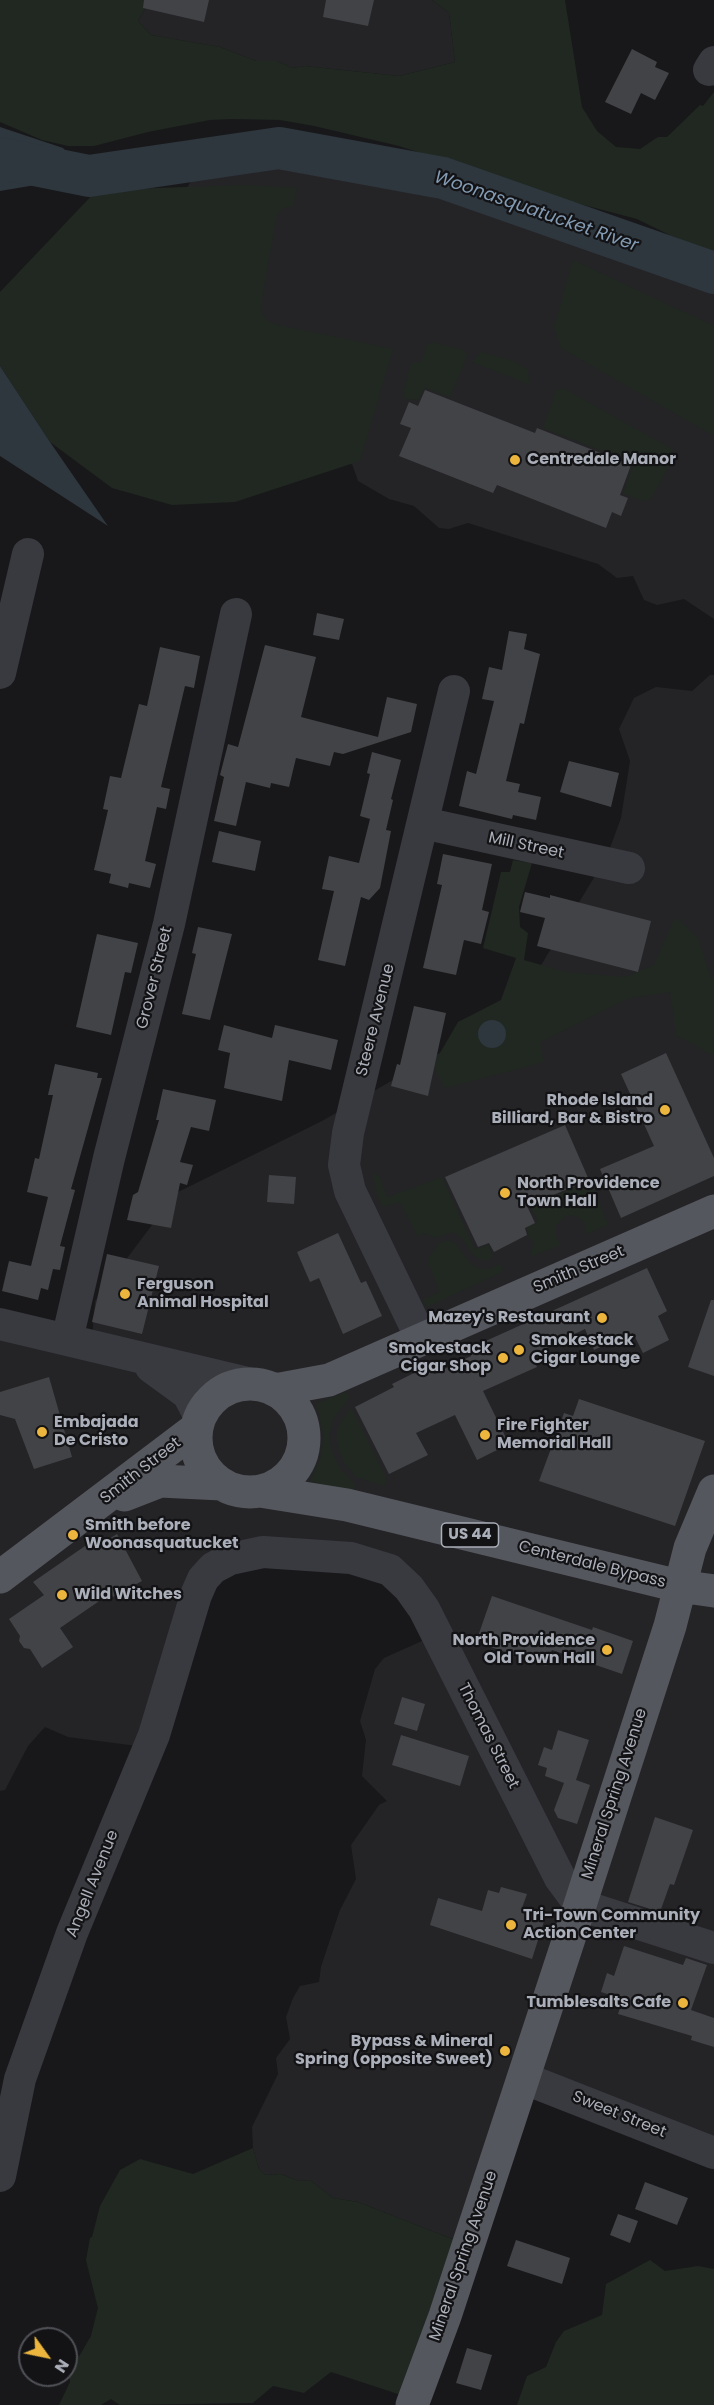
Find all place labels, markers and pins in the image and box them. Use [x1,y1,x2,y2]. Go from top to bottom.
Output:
place label: Centredale Manor [527,450,676,470]
marker: Centredale Manor [508,453,522,467]
place label: Rhode Island Billiard, Bar & Bistro [491,1091,653,1129]
marker: Rhode Island Billiard, Bar & Bistro [658,1103,672,1117]
place label: North Providence Town Hall [517,1174,660,1212]
marker: North Providence Town Hall [498,1186,512,1200]
place label: Ferguson Animal Hospital [137,1275,269,1313]
marker: Ferguson Animal Hospital [118,1287,132,1301]
place label: Mazey's Restaurant [428,1308,590,1328]
marker: Mazey's Restaurant [595,1311,609,1325]
place label: Smokestack Cigar Lounge [531,1331,640,1369]
place label: Smokestack Cigar Shop [388,1339,491,1377]
marker: Smokestack Cigar Lounge [512,1343,526,1357]
marker: Smokestack Cigar Shop [496,1351,510,1365]
place label: Embajada De Cristo [54,1413,139,1451]
place label: Fire Fighter Memorial Hall [497,1416,611,1454]
marker: Embajada De Cristo [35,1425,49,1439]
marker: Fire Fighter Memorial Hall [478,1428,492,1442]
place label: Smith before Woonasquatucket [85,1516,239,1554]
marker: Smith before Woonasquatucket [66,1528,80,1542]
place label: Wild Witches [74,1585,182,1605]
marker: Wild Witches [55,1588,69,1602]
place label: North Providence Old Town Hall [452,1631,595,1669]
marker: North Providence Old Town Hall [600,1643,614,1657]
place label: Tri-Town Community Action Center [523,1906,700,1944]
marker: Tri-Town Community Action Center [504,1918,518,1932]
place label: Tumblesalts Cafe [526,1993,671,2013]
marker: Tumblesalts Cafe [676,1996,690,2010]
place label: Bypass & Mineral Spring (opposite Sweet) [295,2032,493,2070]
marker: Bypass & Mineral Spring (opposite Sweet) [498,2044,512,2058]

